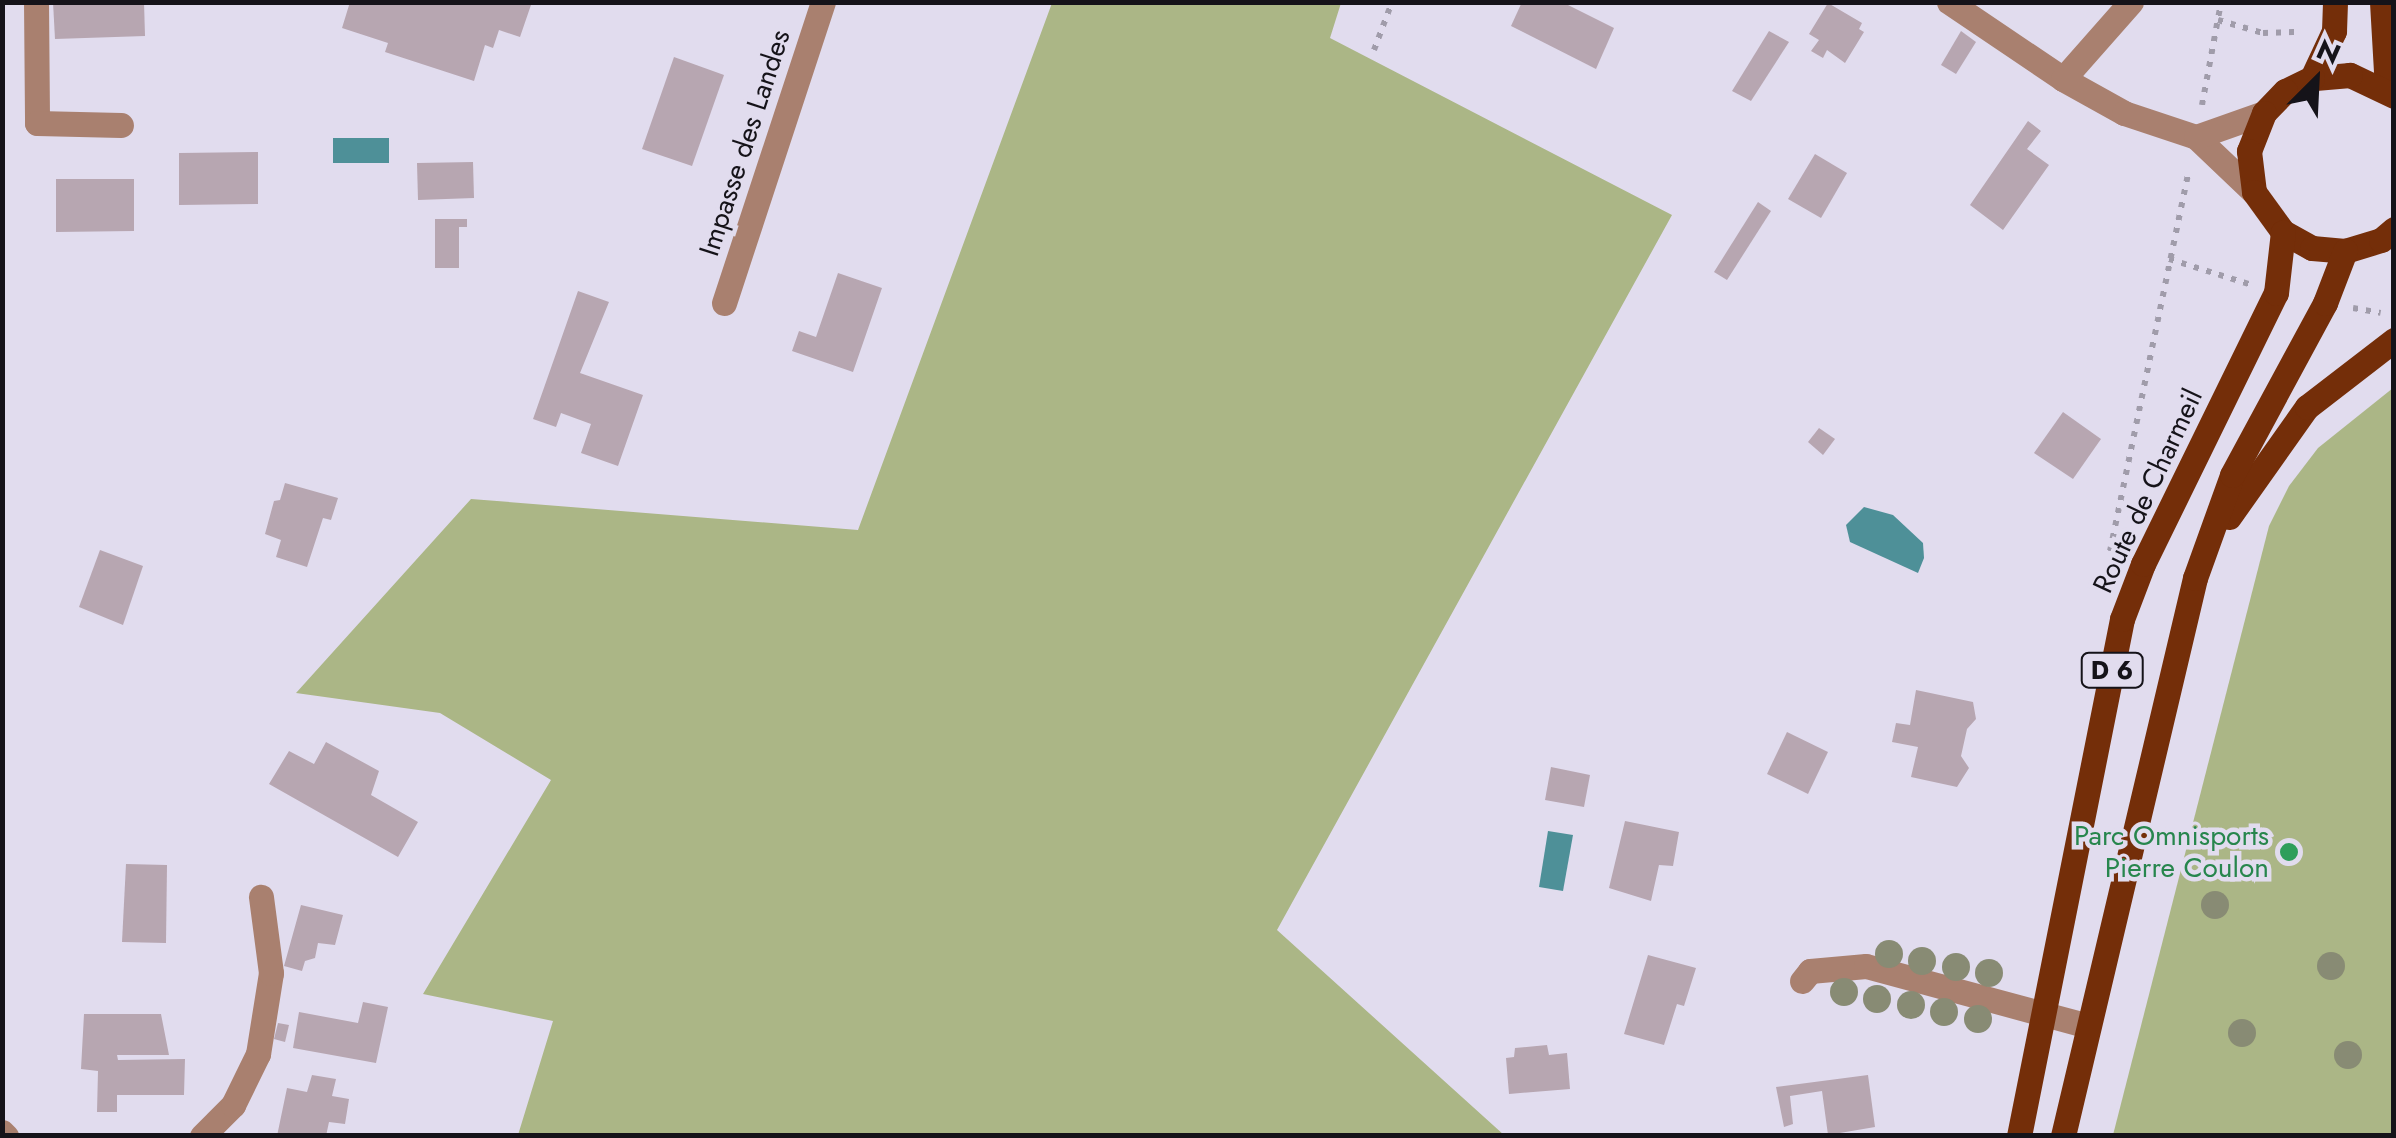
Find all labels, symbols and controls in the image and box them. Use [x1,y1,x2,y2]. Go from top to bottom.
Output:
street label: Impasse des Landes [693,26,797,260]
text: N [2310,29,2347,75]
north arrow [2266,30,2366,130]
street label: Route de Charmeil [2086,384,2210,598]
road number: D 6 [2080,650,2144,690]
place label: Parc Omnisports Pierre Coulon [2074,819,2269,885]
marker: Parc Omnisports Pierre Coulon [2278,841,2300,863]

